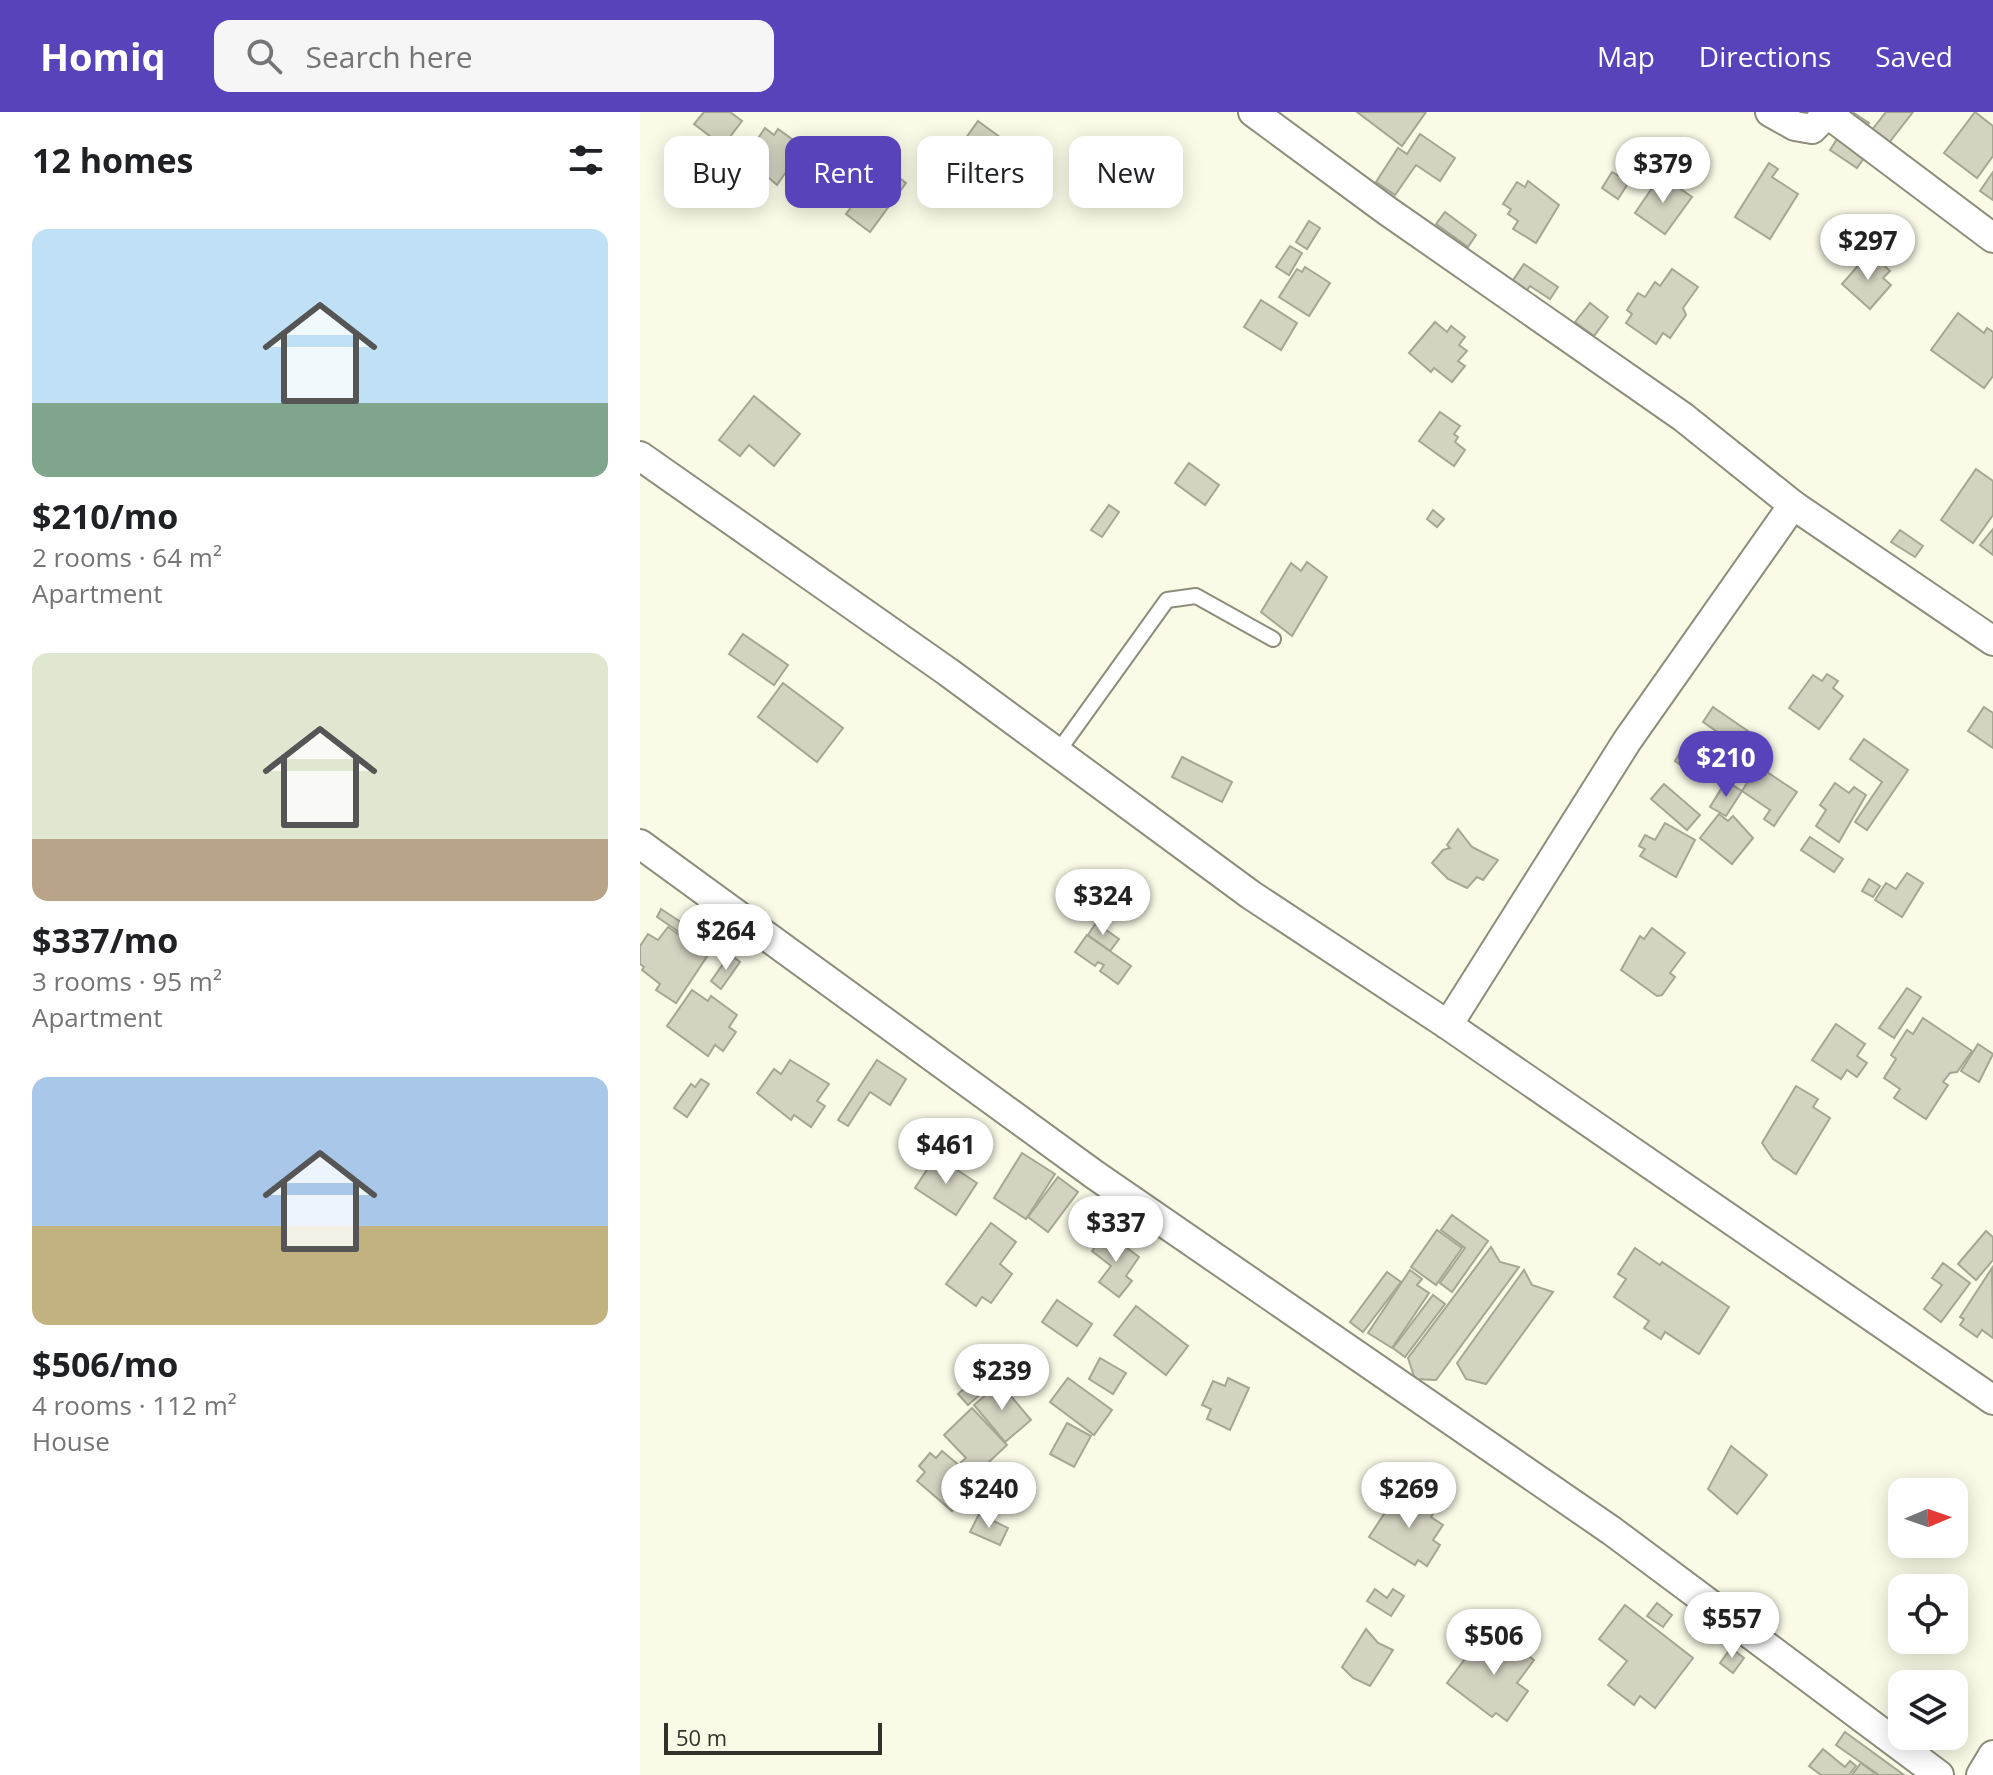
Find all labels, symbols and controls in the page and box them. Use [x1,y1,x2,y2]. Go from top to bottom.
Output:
search box [214,20,774,92]
text: Homiq [40,30,166,82]
icon: search [242,34,286,78]
text: Search here [306,36,473,77]
text: Map [1597,37,1655,75]
text: Directions [1699,37,1831,75]
text: Saved [1875,37,1953,75]
chip: Buy [664,136,769,208]
chip: Rent [785,136,901,208]
chip: Filters [917,136,1053,208]
chip: New [1069,136,1183,208]
text: 12 homes [32,137,193,183]
pin: $379 [1616,137,1710,205]
icon: filters [564,138,608,182]
text: $379 [1633,145,1693,181]
pin: $297 [1821,214,1915,282]
text: $297 [1838,222,1898,258]
icon: home [248,281,392,425]
text: $210/mo [32,493,178,539]
text: 2 rooms · 64 m² [32,539,222,575]
text: Apartment [32,575,163,611]
icon: home [248,705,392,849]
pin: $210 [1679,731,1773,799]
text: $210 [1696,739,1756,775]
pin: $324 [1056,869,1150,937]
text: $324 [1073,877,1133,913]
pin: $264 [679,904,773,972]
text: $264 [696,912,756,948]
text: $337/mo [32,917,178,963]
text: 3 rooms · 95 m² [32,963,222,999]
text: Apartment [32,999,163,1035]
pin: $461 [899,1118,993,1186]
text: $461 [916,1126,976,1162]
icon: home [248,1129,392,1273]
pin: $337 [1069,1196,1163,1264]
text: $337 [1086,1204,1146,1240]
text: $506/mo [32,1341,178,1387]
pin: $239 [955,1344,1049,1412]
text: $239 [972,1352,1032,1388]
text: 4 rooms · 112 m² [32,1387,237,1423]
text: House [32,1423,110,1459]
pin: $240 [942,1462,1036,1530]
pin: $269 [1362,1462,1456,1530]
text: $240 [959,1470,1019,1506]
text: $269 [1379,1470,1439,1506]
north arrow [1888,1478,1968,1558]
map controls [1888,1478,1968,1750]
button: locate [1888,1574,1968,1654]
pin: $557 [1685,1592,1779,1660]
text: $557 [1702,1600,1762,1636]
pin: $506 [1447,1609,1541,1677]
text: $506 [1464,1617,1524,1653]
button: layers [1888,1670,1968,1750]
scale bar [664,1719,882,1755]
text: 50 m [676,1722,727,1752]

